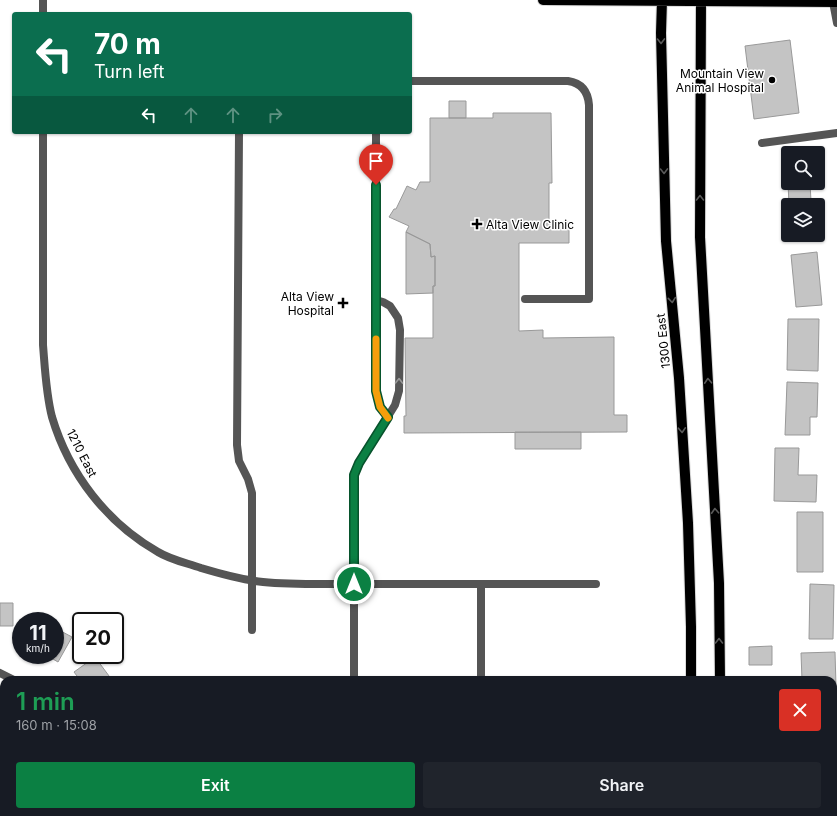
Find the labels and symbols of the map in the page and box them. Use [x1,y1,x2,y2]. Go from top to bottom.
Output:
one-way arrow [657,38,666,44]
place label: Mountain View Animal Hospital [676,66,764,95]
marker: Mountain View Animal Hospital [767,75,777,85]
pin [359,144,393,185]
one-way arrow [660,168,669,174]
one-way arrow [696,195,704,201]
place label: Alta View Clinic [486,217,574,232]
marker: Alta View Clinic [471,218,483,230]
place label: Alta View Hospital [281,289,334,318]
marker: Alta View Hospital [337,297,349,309]
one-way arrow [667,297,676,303]
street label: 1300 East [653,313,673,369]
one-way arrow [395,378,404,384]
one-way arrow [704,378,713,384]
street label: 1210 East [63,426,101,480]
one-way arrow [678,427,687,433]
one-way arrow [711,508,720,514]
position arrow [333,563,375,605]
speed limit sign: 20 [72,612,124,664]
one-way arrow [715,638,724,644]

